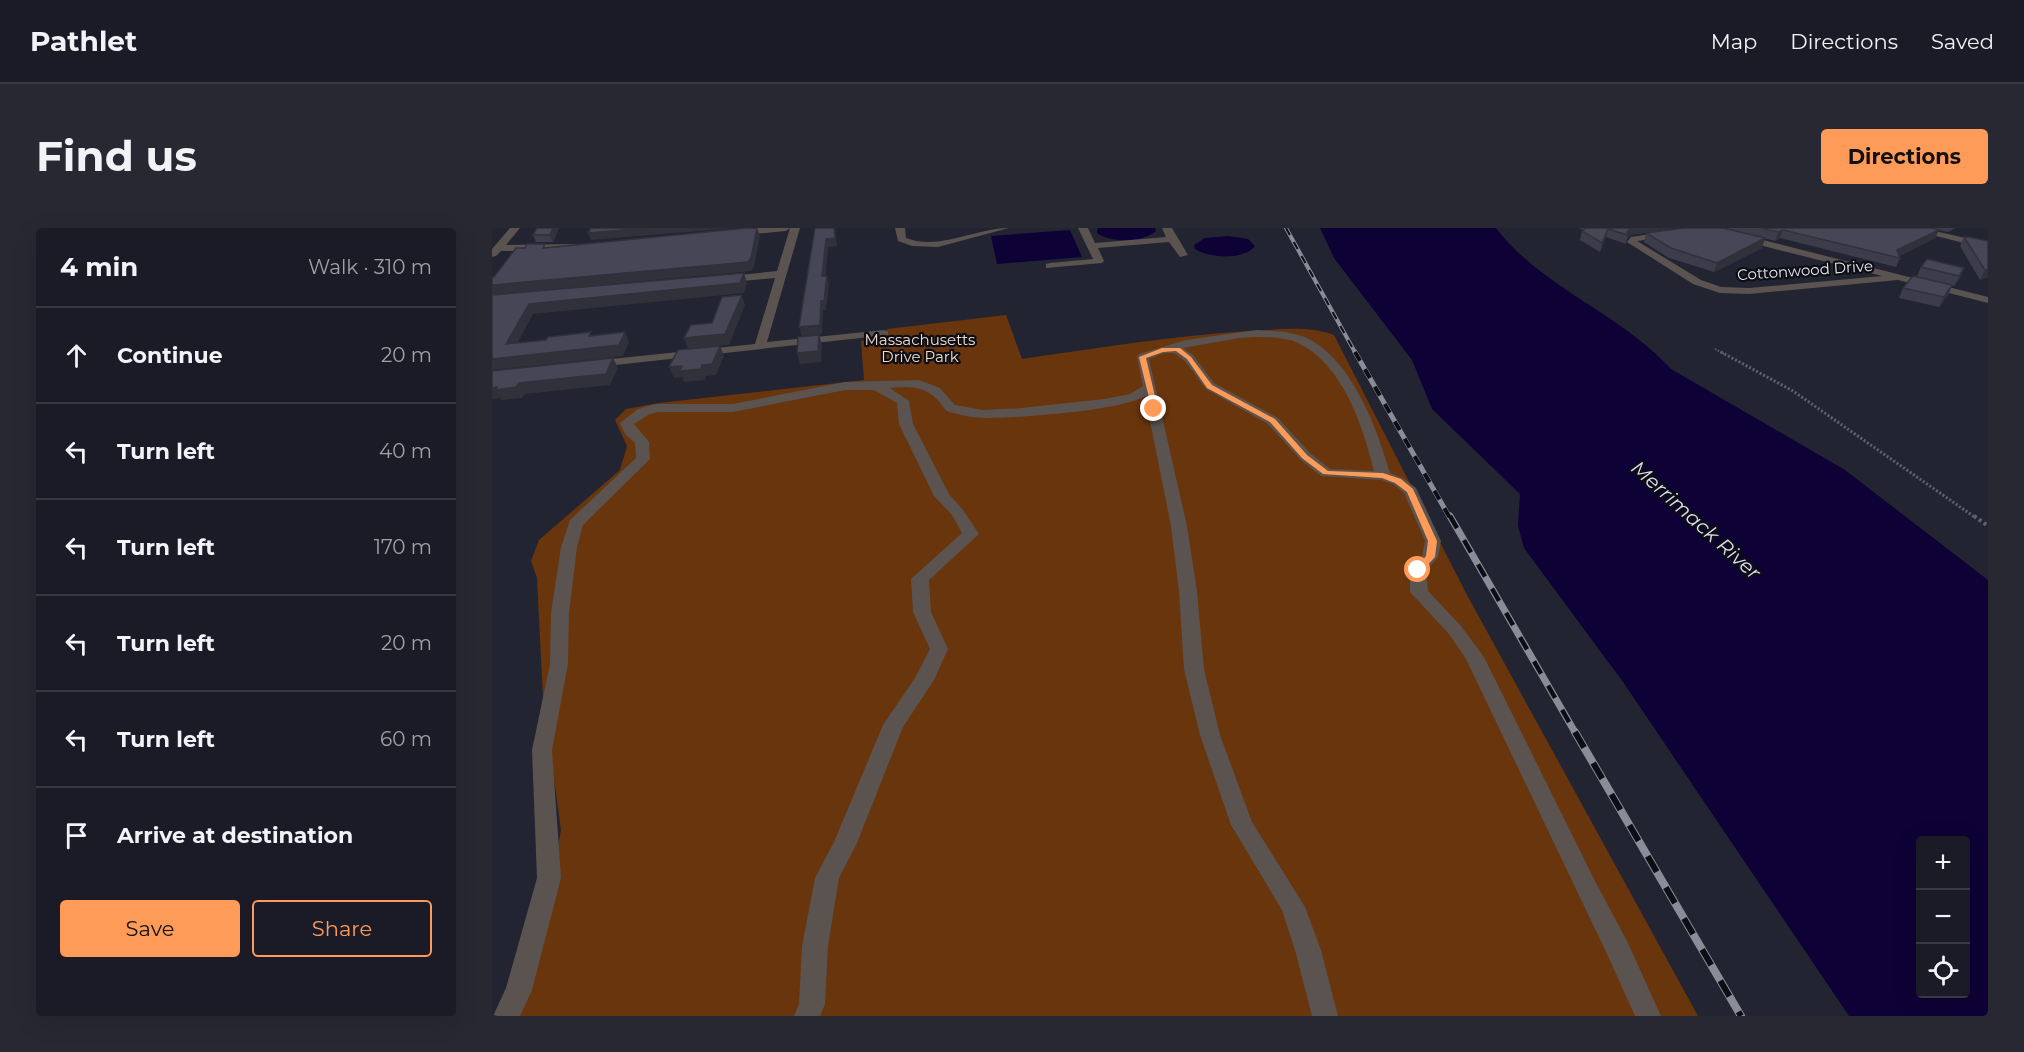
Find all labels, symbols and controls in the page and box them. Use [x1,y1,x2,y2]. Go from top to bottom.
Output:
text: Pathlet [30,24,137,58]
text: Map [1711,29,1757,54]
text: Directions [1790,29,1898,54]
text: Saved [1931,29,1994,54]
button: Directions [1821,129,1988,184]
text: Find us [36,130,197,182]
text: 4 min [60,251,138,283]
text: Walk · 310 m [308,255,432,279]
street label: Cottonwood Drive [1737,256,1873,284]
park label: Massachusetts Drive Park [865,330,975,366]
icon: ahead [60,339,93,372]
text: Continue [117,342,223,369]
text: 20 m [381,343,432,367]
route end [1140,395,1166,421]
icon: left [60,435,93,468]
text: Turn left [117,438,215,465]
text: 40 m [379,439,432,463]
water label: Merrimack River [1626,456,1766,585]
icon: left [60,531,93,564]
text: Turn left [117,534,215,561]
text: 170 m [374,535,432,559]
route start [1404,556,1430,582]
icon: left [60,627,93,660]
text: Turn left [117,630,215,657]
text: 20 m [381,631,432,655]
icon: left [60,723,93,756]
text: Turn left [117,726,215,753]
text: 60 m [380,727,432,751]
icon: arrive [60,819,93,852]
text: Arrive at destination [117,822,353,849]
map controls [1916,836,1970,998]
button: + [1916,836,1970,890]
button: − [1916,890,1970,944]
button: Save [60,900,240,957]
button: Share [252,900,432,957]
button: locate [1916,944,1970,998]

